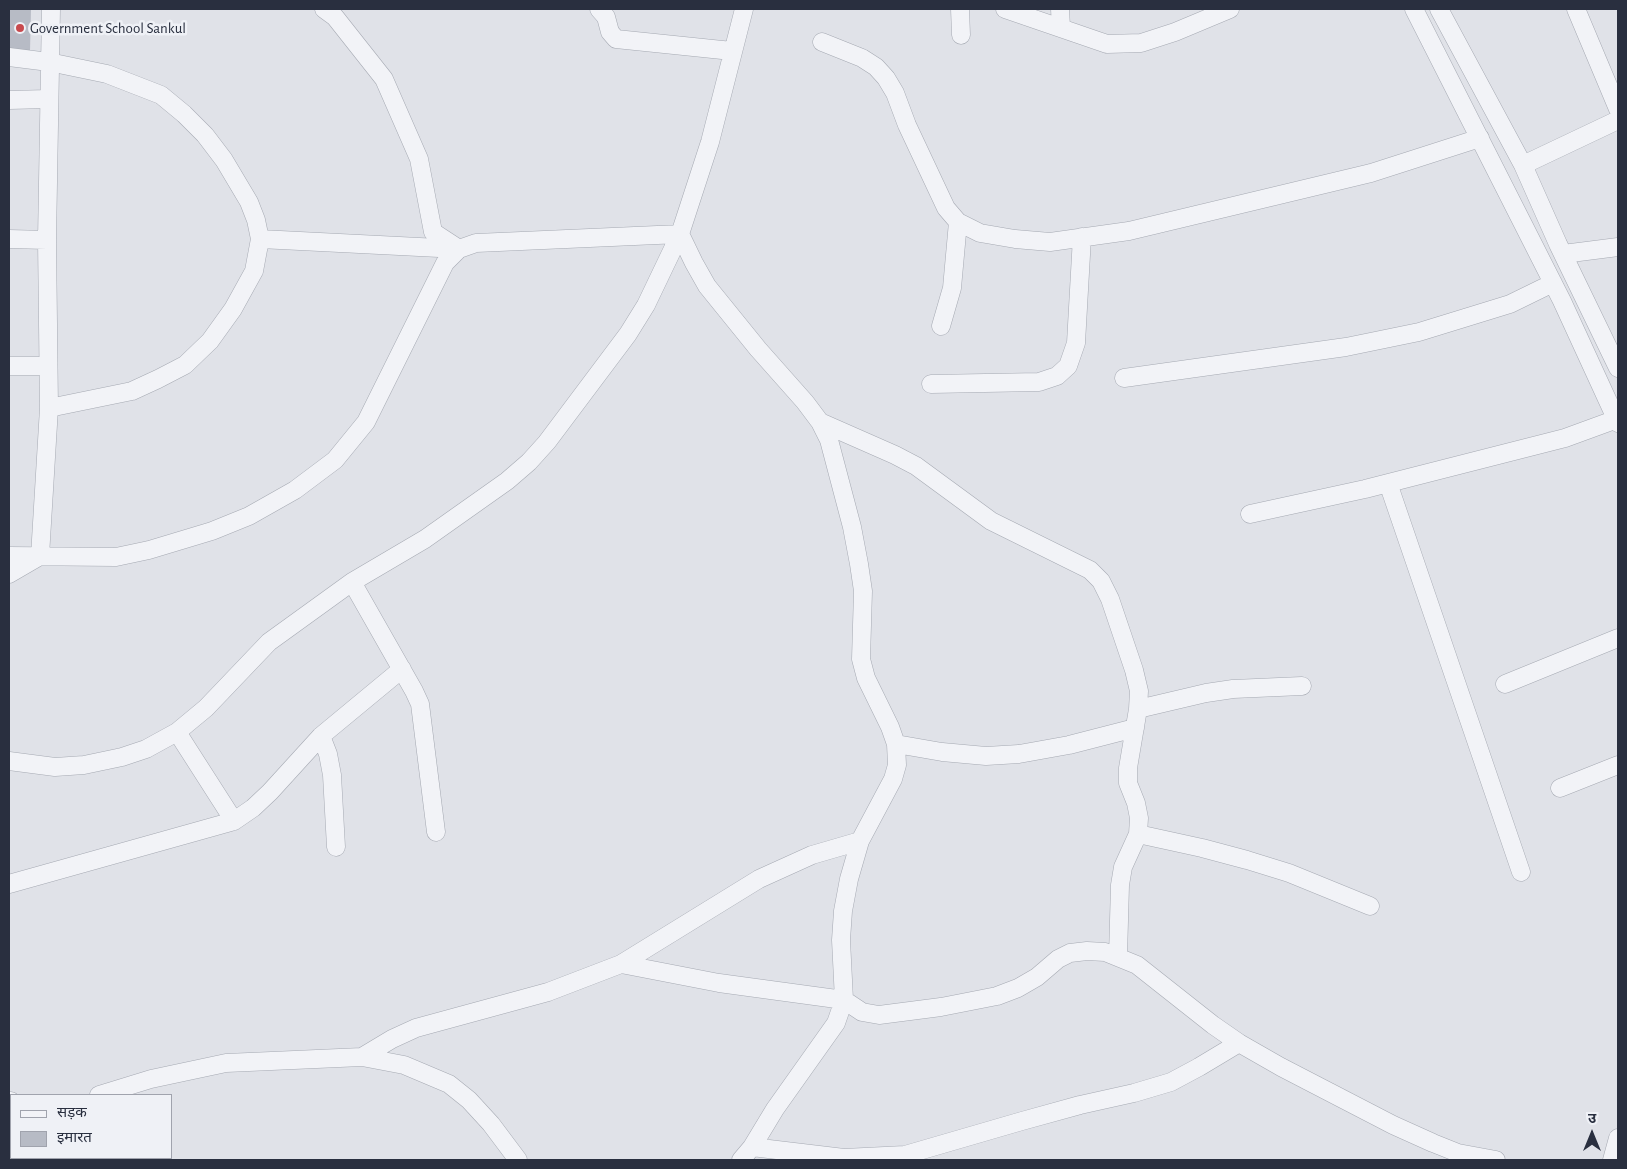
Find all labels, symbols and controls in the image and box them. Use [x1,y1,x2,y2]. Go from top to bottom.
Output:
place label: Government School Sankul [30,19,186,37]
marker: Government School Sankul [14,22,26,34]
legend [10,1094,172,1159]
text: सड़क [57,1105,87,1120]
north arrow [1567,1109,1617,1159]
text: उ [1588,1112,1596,1126]
text: इमारत [57,1130,92,1145]

